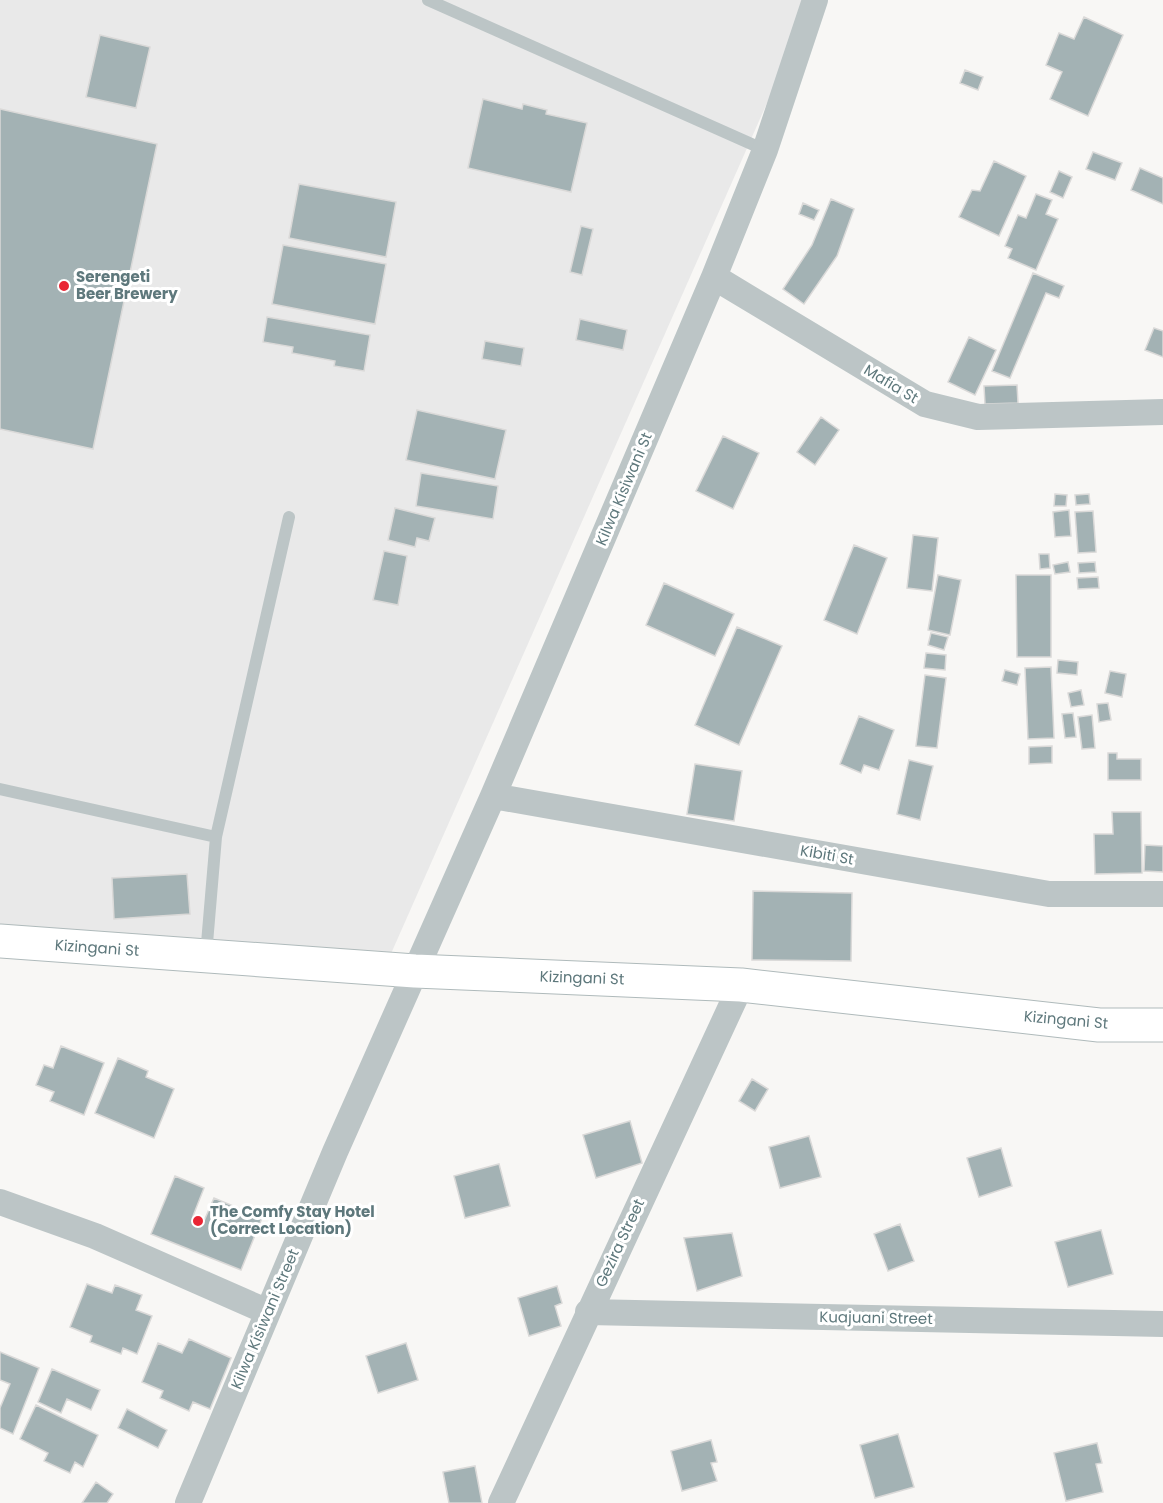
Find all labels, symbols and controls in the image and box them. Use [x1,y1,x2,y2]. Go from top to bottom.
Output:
place label: Serengeti Beer Brewery [76,266,178,304]
marker: Serengeti Beer Brewery [57,279,71,293]
street label: Mafia St [860,359,922,408]
street label: Kilwa Kisiwani St [590,429,657,549]
street label: Kibiti St [799,839,855,870]
street label: Kizingani St [54,934,140,961]
street label: Kizingani St [539,966,625,989]
street label: Kizingani St [1023,1005,1109,1034]
street label: Gezira Street [590,1195,649,1290]
place label: The Comfy Stay Hotel (Correct Location) [210,1201,375,1239]
marker: The Comfy Stay Hotel (Correct Location) [191,1214,205,1228]
street label: Kilwa Kisiwani Street [225,1245,304,1392]
street label: Kuajuani Street [819,1306,933,1329]

